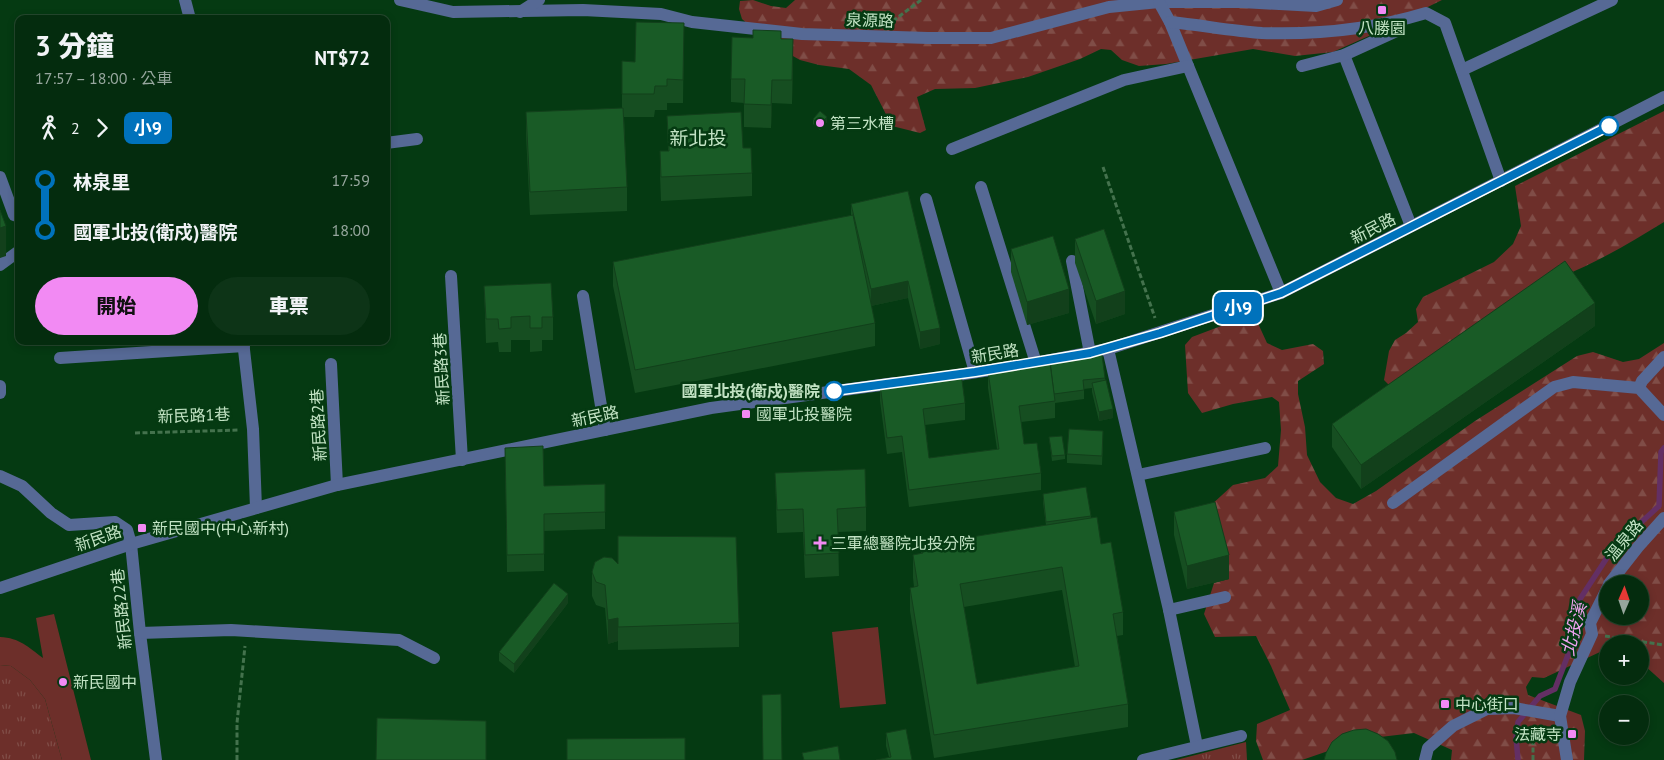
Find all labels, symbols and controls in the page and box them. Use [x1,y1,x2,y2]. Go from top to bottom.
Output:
marker: 八勝園 [1376,4,1388,16]
street label: 泉源路 [846,9,894,31]
place label: 八勝園 [1358,18,1406,38]
text: 3 分鐘 [35,27,114,64]
text: NT$72 [314,46,370,70]
text: 17:57 – 18:00 · 公車 [35,68,172,88]
place label: 第三水槽 [830,113,894,133]
icon: walk [35,114,63,142]
icon: forward [88,114,116,142]
text: 小9 [134,116,162,139]
unlabelled marker [1599,116,1619,136]
marker: 第三水槽 [814,117,826,129]
text: 2 [71,118,80,138]
district label: 新北投 [669,126,727,150]
text: 林泉里 [73,170,130,194]
text: 17:59 [332,170,370,190]
street label: 新民路 [1347,208,1399,248]
text: 國軍北投(衛戍)醫院 [73,220,237,244]
text: 18:00 [332,220,370,240]
button: 開始 [35,277,198,335]
button: 車票 [208,277,370,335]
line badge: 小9 [1216,292,1260,324]
text: 小9 [1224,296,1252,319]
street label: 新民路3巷 [429,332,453,406]
street label: 新民路 [970,339,1020,367]
place label: 國軍北投(衛戍)醫院 [682,381,820,401]
marker: 國軍北投(衛戍)醫院 [824,381,844,401]
street label: 新民路2巷 [306,388,330,462]
street label: 新民路 [569,401,621,431]
street label: 新民路1巷 [157,404,231,426]
place label: 國軍北投醫院 [756,404,852,424]
marker: 國軍北投醫院 [740,408,752,420]
street label: 溫泉路 [1601,515,1647,565]
place label: 新民國中(中心新村) [152,518,289,538]
street label: 新民路 [72,521,124,555]
marker: 新民國中(中心新村) [136,522,148,534]
place label: 三軍總醫院北投分院 [831,533,975,553]
marker: 三軍總醫院北投分院 [813,536,827,550]
street label: 新民路22巷 [107,567,135,651]
north arrow [1599,575,1649,625]
map controls [1599,575,1649,745]
water label: 北投溪 [1556,597,1592,658]
button: + [1599,635,1649,685]
place label: 新民國中 [73,672,137,692]
marker: 新民國中 [57,676,69,688]
place label: 中心街口 [1455,694,1519,714]
button: − [1599,695,1649,745]
marker: 中心街口 [1439,698,1451,710]
place label: 法藏寺 [1514,724,1562,744]
marker: 法藏寺 [1566,728,1578,740]

